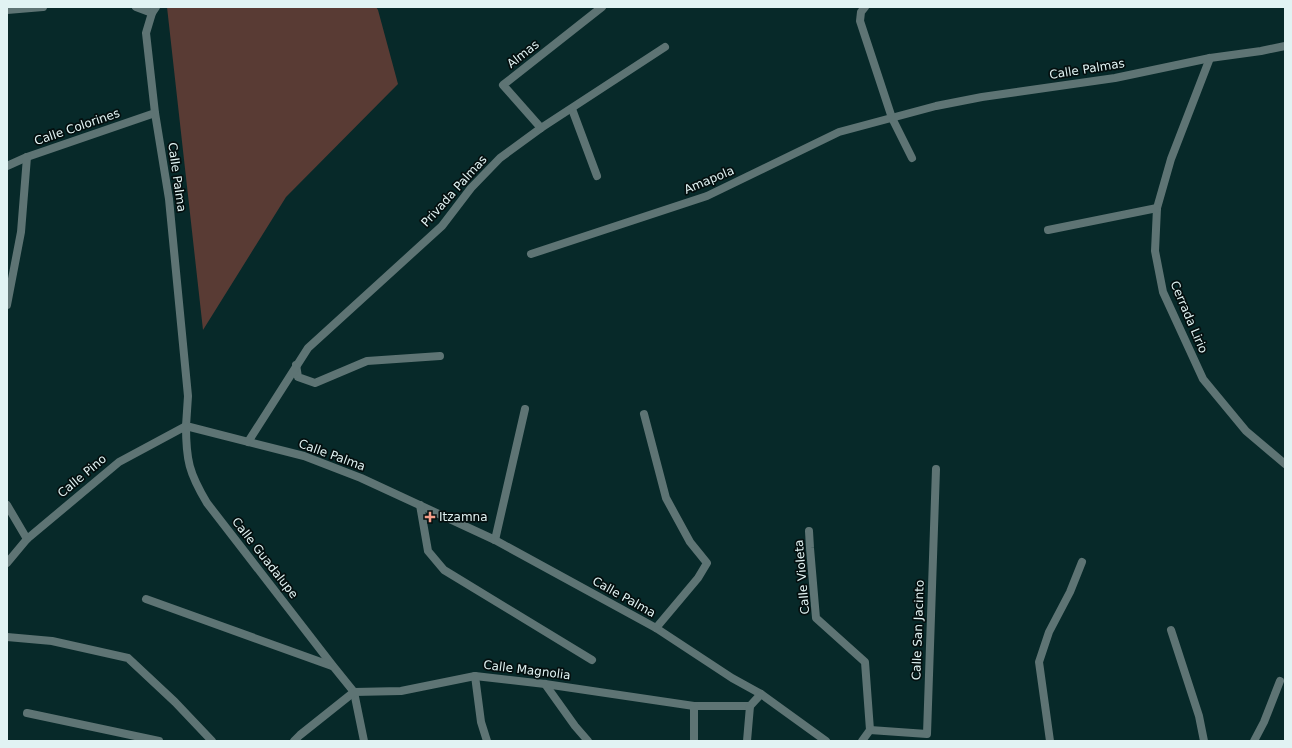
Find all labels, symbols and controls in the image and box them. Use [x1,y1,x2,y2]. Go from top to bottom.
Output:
street label: Almas [504,37,542,71]
street label: Calle Palmas [1048,56,1126,82]
street label: Calle Colorines [32,106,122,148]
street label: Calle Palma [165,141,189,213]
street label: Privada Palmas [418,152,490,230]
street label: Amapola [682,163,736,197]
street label: Cerrada Lirio [1167,279,1211,355]
street label: Calle Palma [297,436,367,474]
street label: Calle Pino [55,452,109,500]
place label: Itzamna [439,510,488,524]
marker: Itzamna [424,511,436,523]
street label: Calle Guadalupe [229,515,301,601]
street label: Calle Violeta [792,539,812,615]
street label: Calle Palma [590,574,658,620]
street label: Calle San Jacinto [909,580,927,680]
street label: Calle Magnolia [483,658,571,682]

